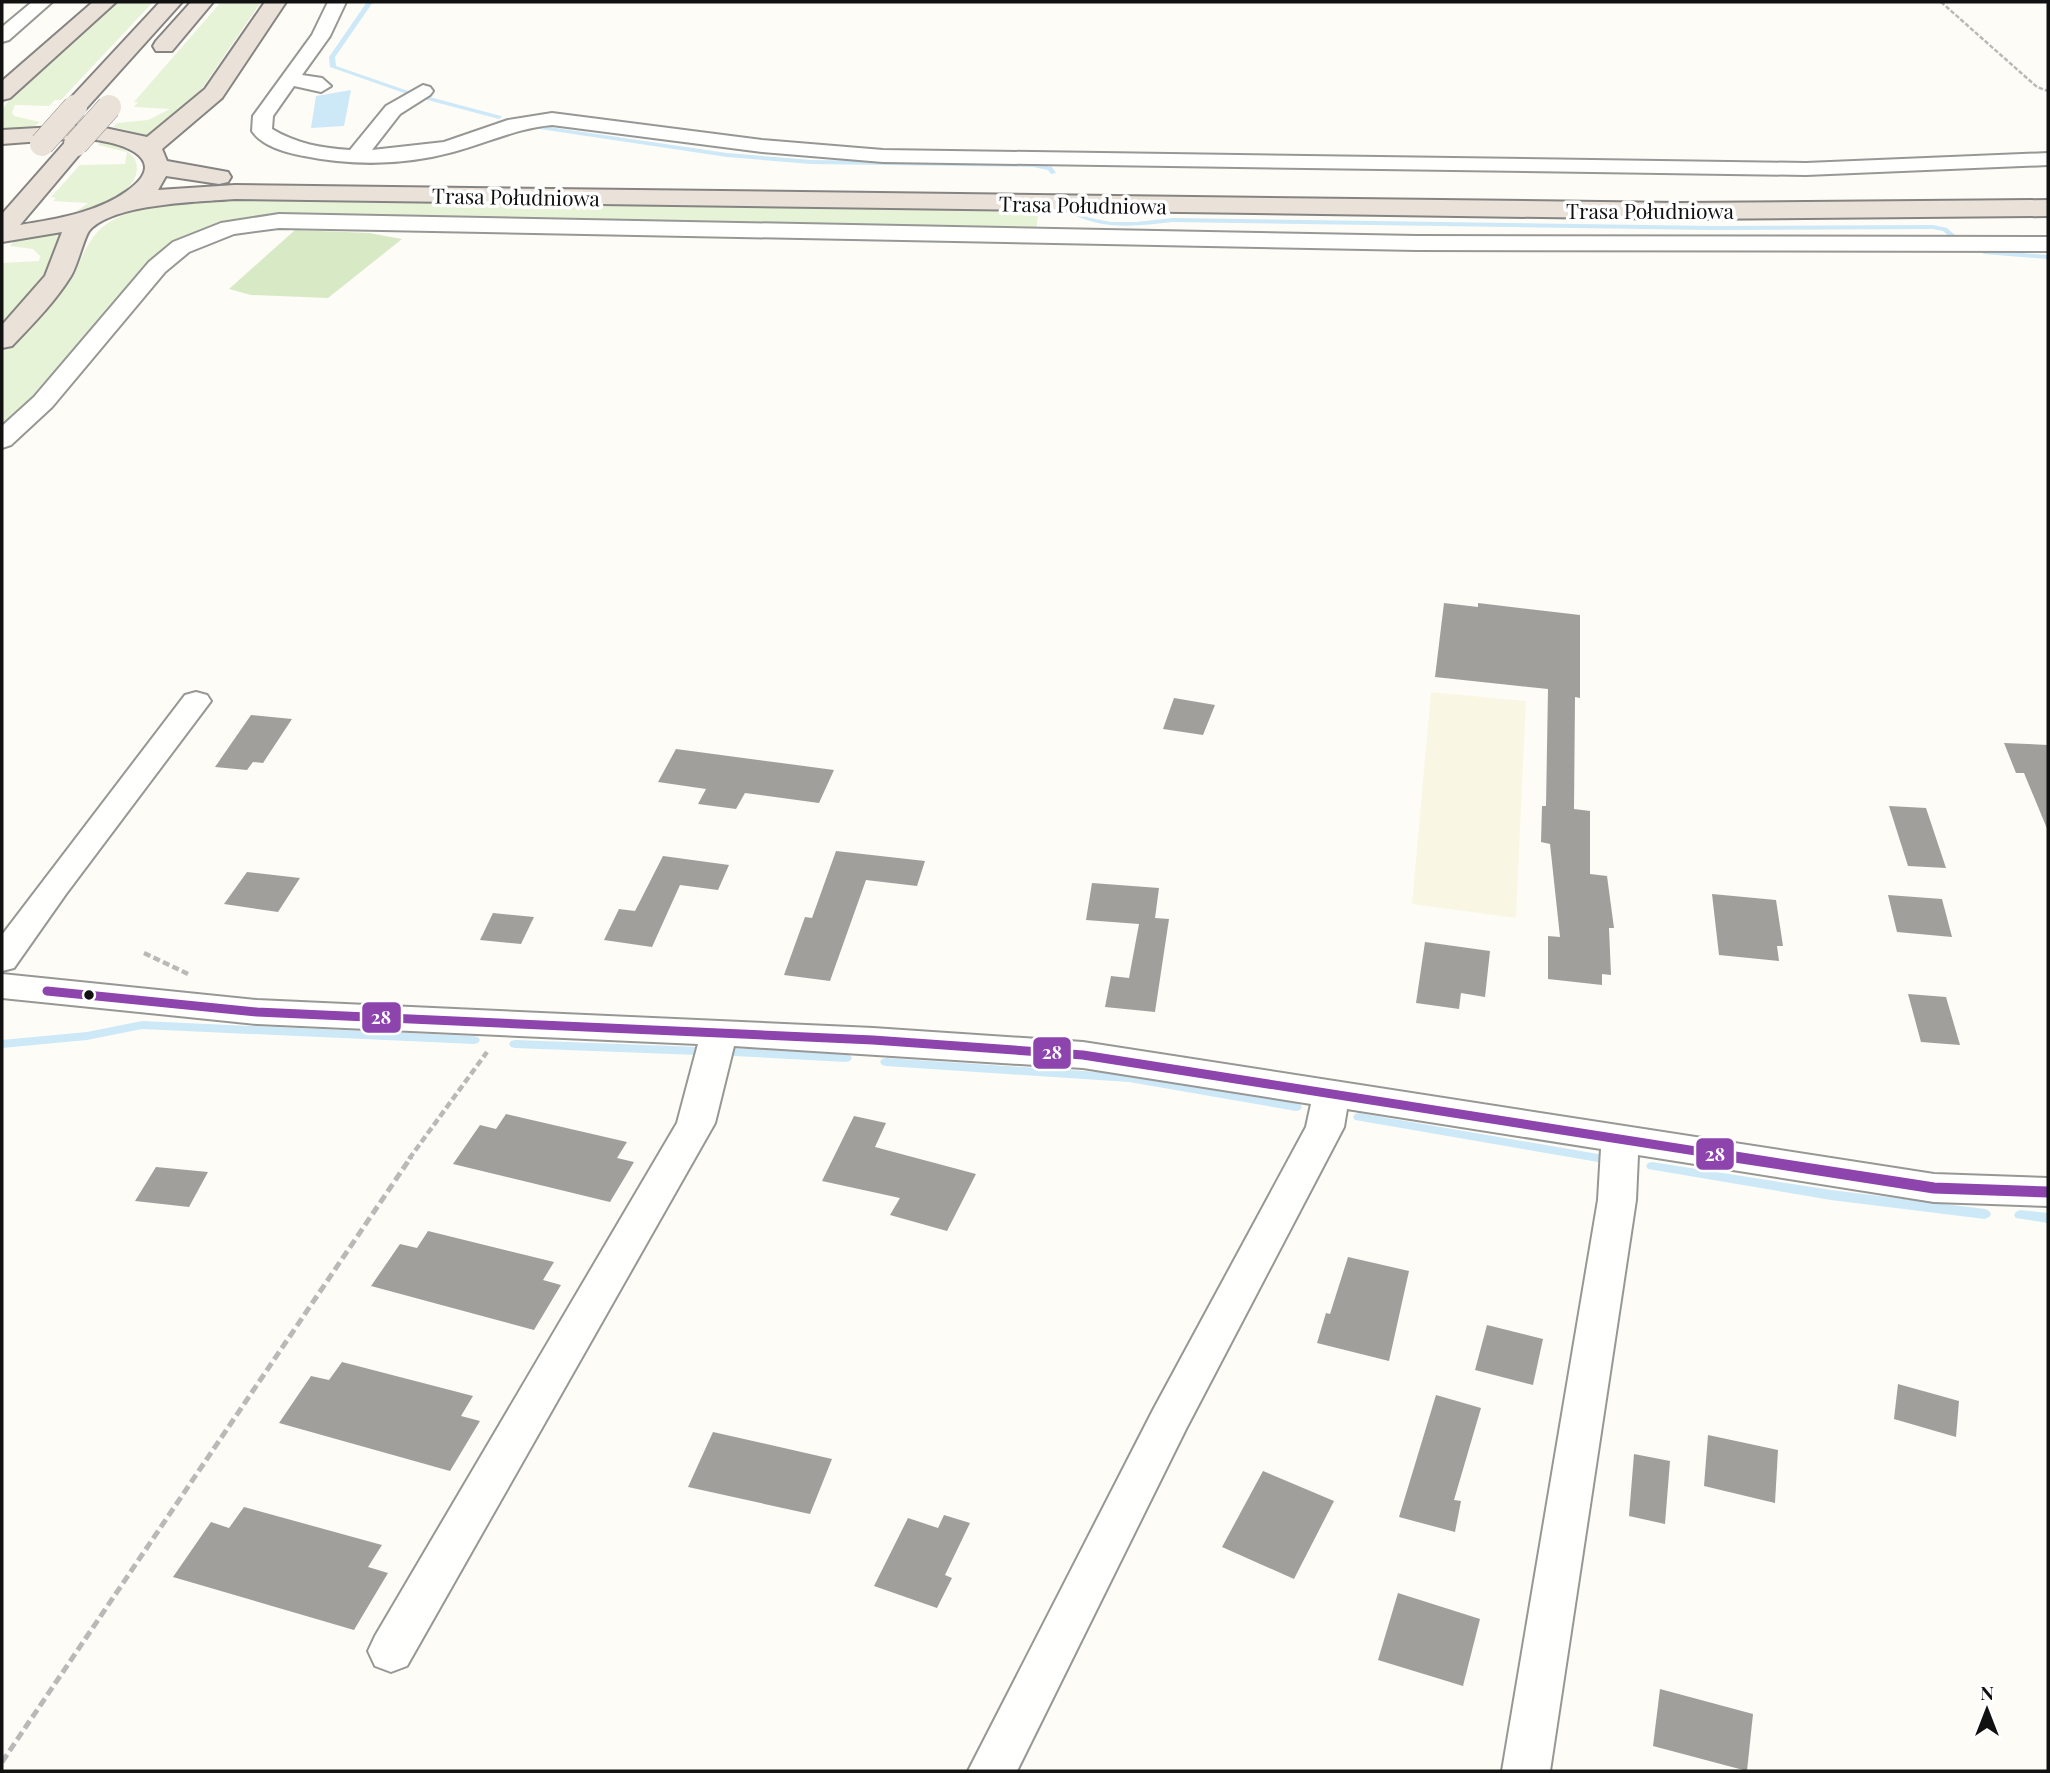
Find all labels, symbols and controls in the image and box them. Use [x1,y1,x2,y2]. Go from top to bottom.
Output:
street label: Trasa Południowa [432,181,601,211]
street label: Trasa Południowa [999,189,1168,219]
street label: Trasa Południowa [1566,196,1735,224]
unlabelled marker [82,988,96,1002]
line badge: 28 [361,1001,402,1034]
text: 28 [371,1003,391,1029]
line badge: 28 [1032,1036,1072,1070]
text: 28 [1042,1038,1062,1064]
line badge: 28 [1695,1137,1735,1171]
text: 28 [1705,1140,1725,1166]
north arrow [1952,1675,2022,1745]
text: N [1980,1679,1994,1705]

